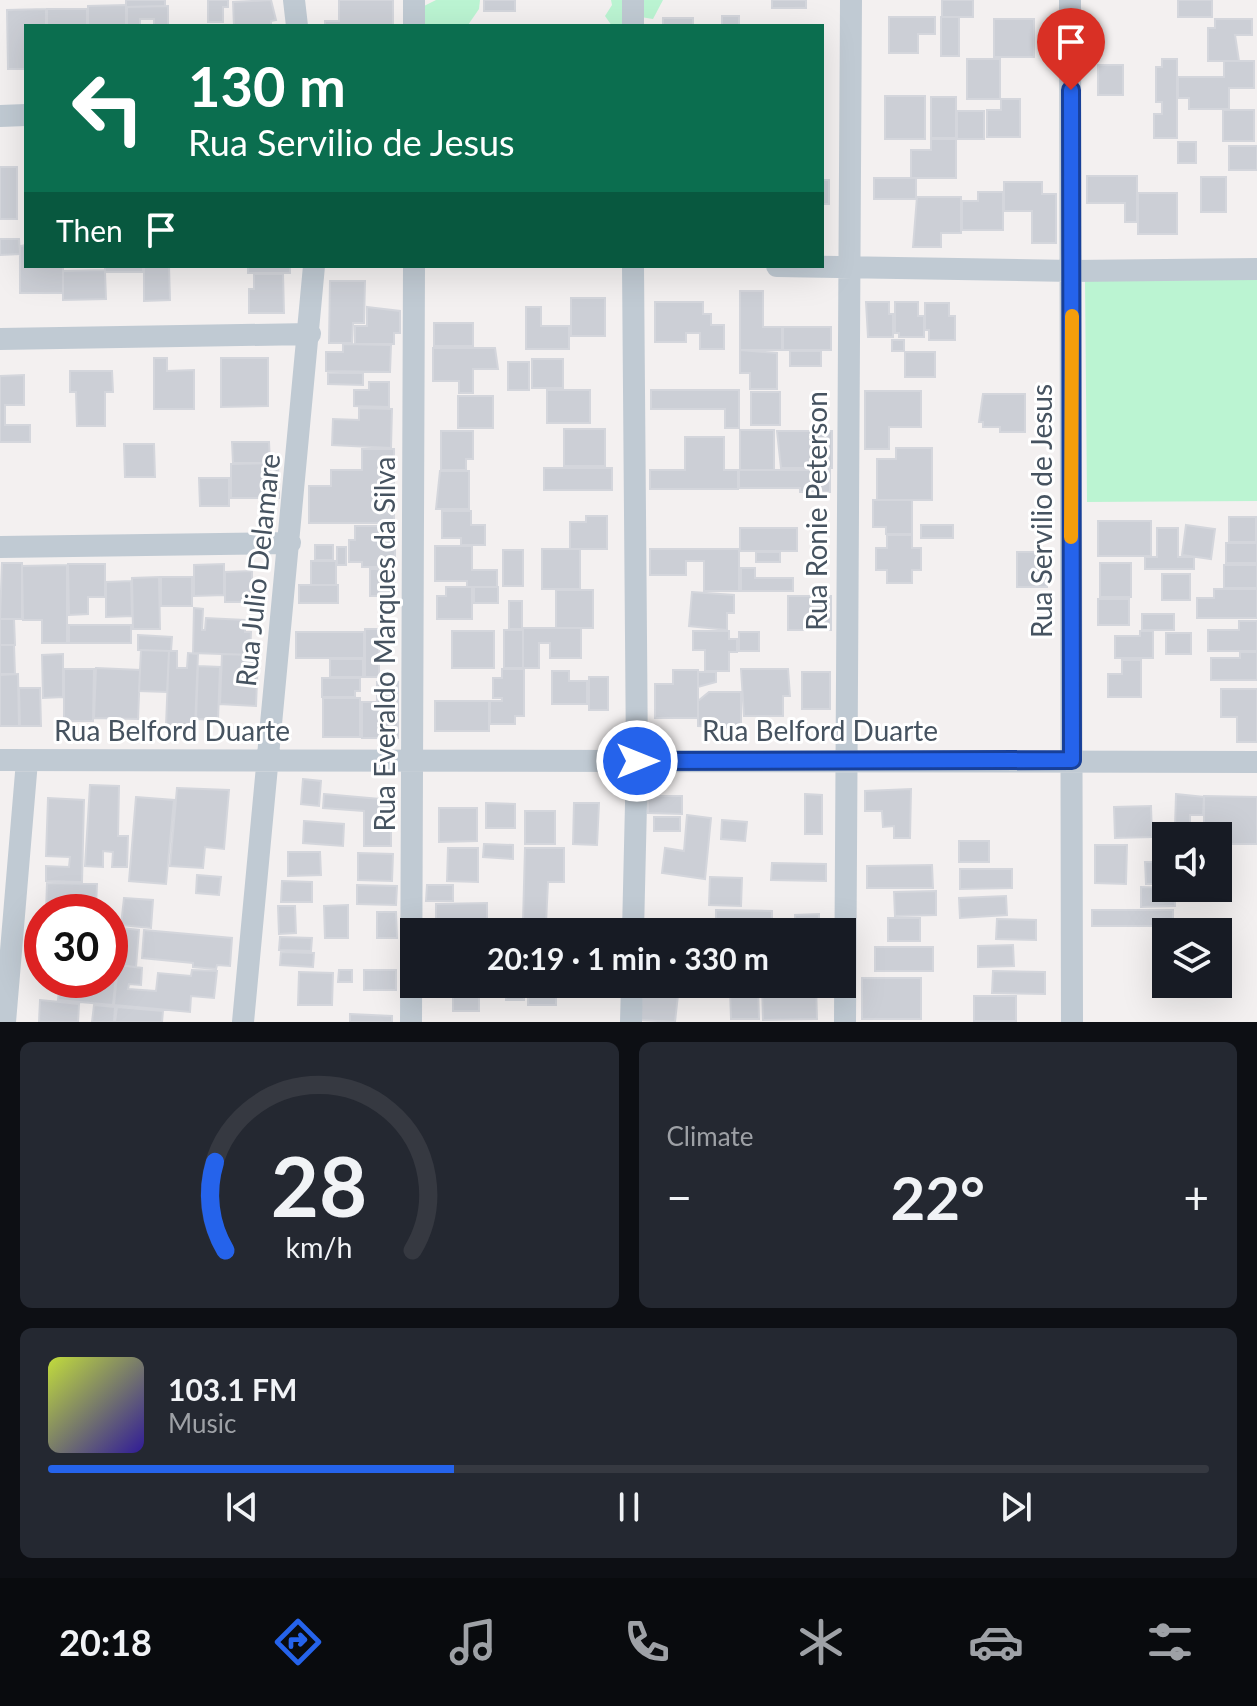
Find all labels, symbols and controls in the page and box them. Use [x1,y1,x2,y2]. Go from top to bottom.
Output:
pin [1037,8,1105,90]
icon: arrive [1049,20,1093,64]
text: 130 m [188,52,346,119]
icon: left [56,56,160,160]
text: Rua Servilio de Jesus [188,120,515,164]
icon: arrive [139,208,183,252]
text: Then [56,212,123,248]
street label: Rua Servilio de Jesus [1024,384,1058,638]
street label: Rua Ronie Peterson [799,391,833,631]
street label: Rua Julio Delamare [228,452,286,688]
street label: Rua Everaldo Marques da Silva [367,457,401,831]
street label: Rua Belford Duarte [54,713,290,747]
street label: Rua Belford Duarte [702,713,938,747]
position arrow [595,719,679,803]
map controls [1152,822,1232,998]
button: sound [1152,822,1232,902]
speed limit sign: 30 [24,894,128,998]
button: layers [1152,918,1232,998]
text: 20:19 · 1 min · 330 m [487,940,769,976]
text: Climate [667,1120,753,1152]
text: 28 [271,1135,368,1235]
text: 22° [890,1161,985,1233]
text: − [667,1171,692,1223]
text: + [1183,1171,1209,1223]
text: km/h [286,1230,353,1264]
text: 103.1 FM [168,1371,297,1407]
text: Music [168,1407,236,1439]
icon: previous [220,1485,264,1529]
icon: pause [607,1485,651,1529]
icon: next [994,1485,1038,1529]
icon: directions [270,1614,326,1670]
icon: music [445,1614,501,1670]
icon: phone [619,1614,675,1670]
icon: climate [793,1614,849,1670]
icon: car [968,1614,1024,1670]
icon: filters [1142,1614,1198,1670]
text: 20:18 [59,1620,152,1664]

